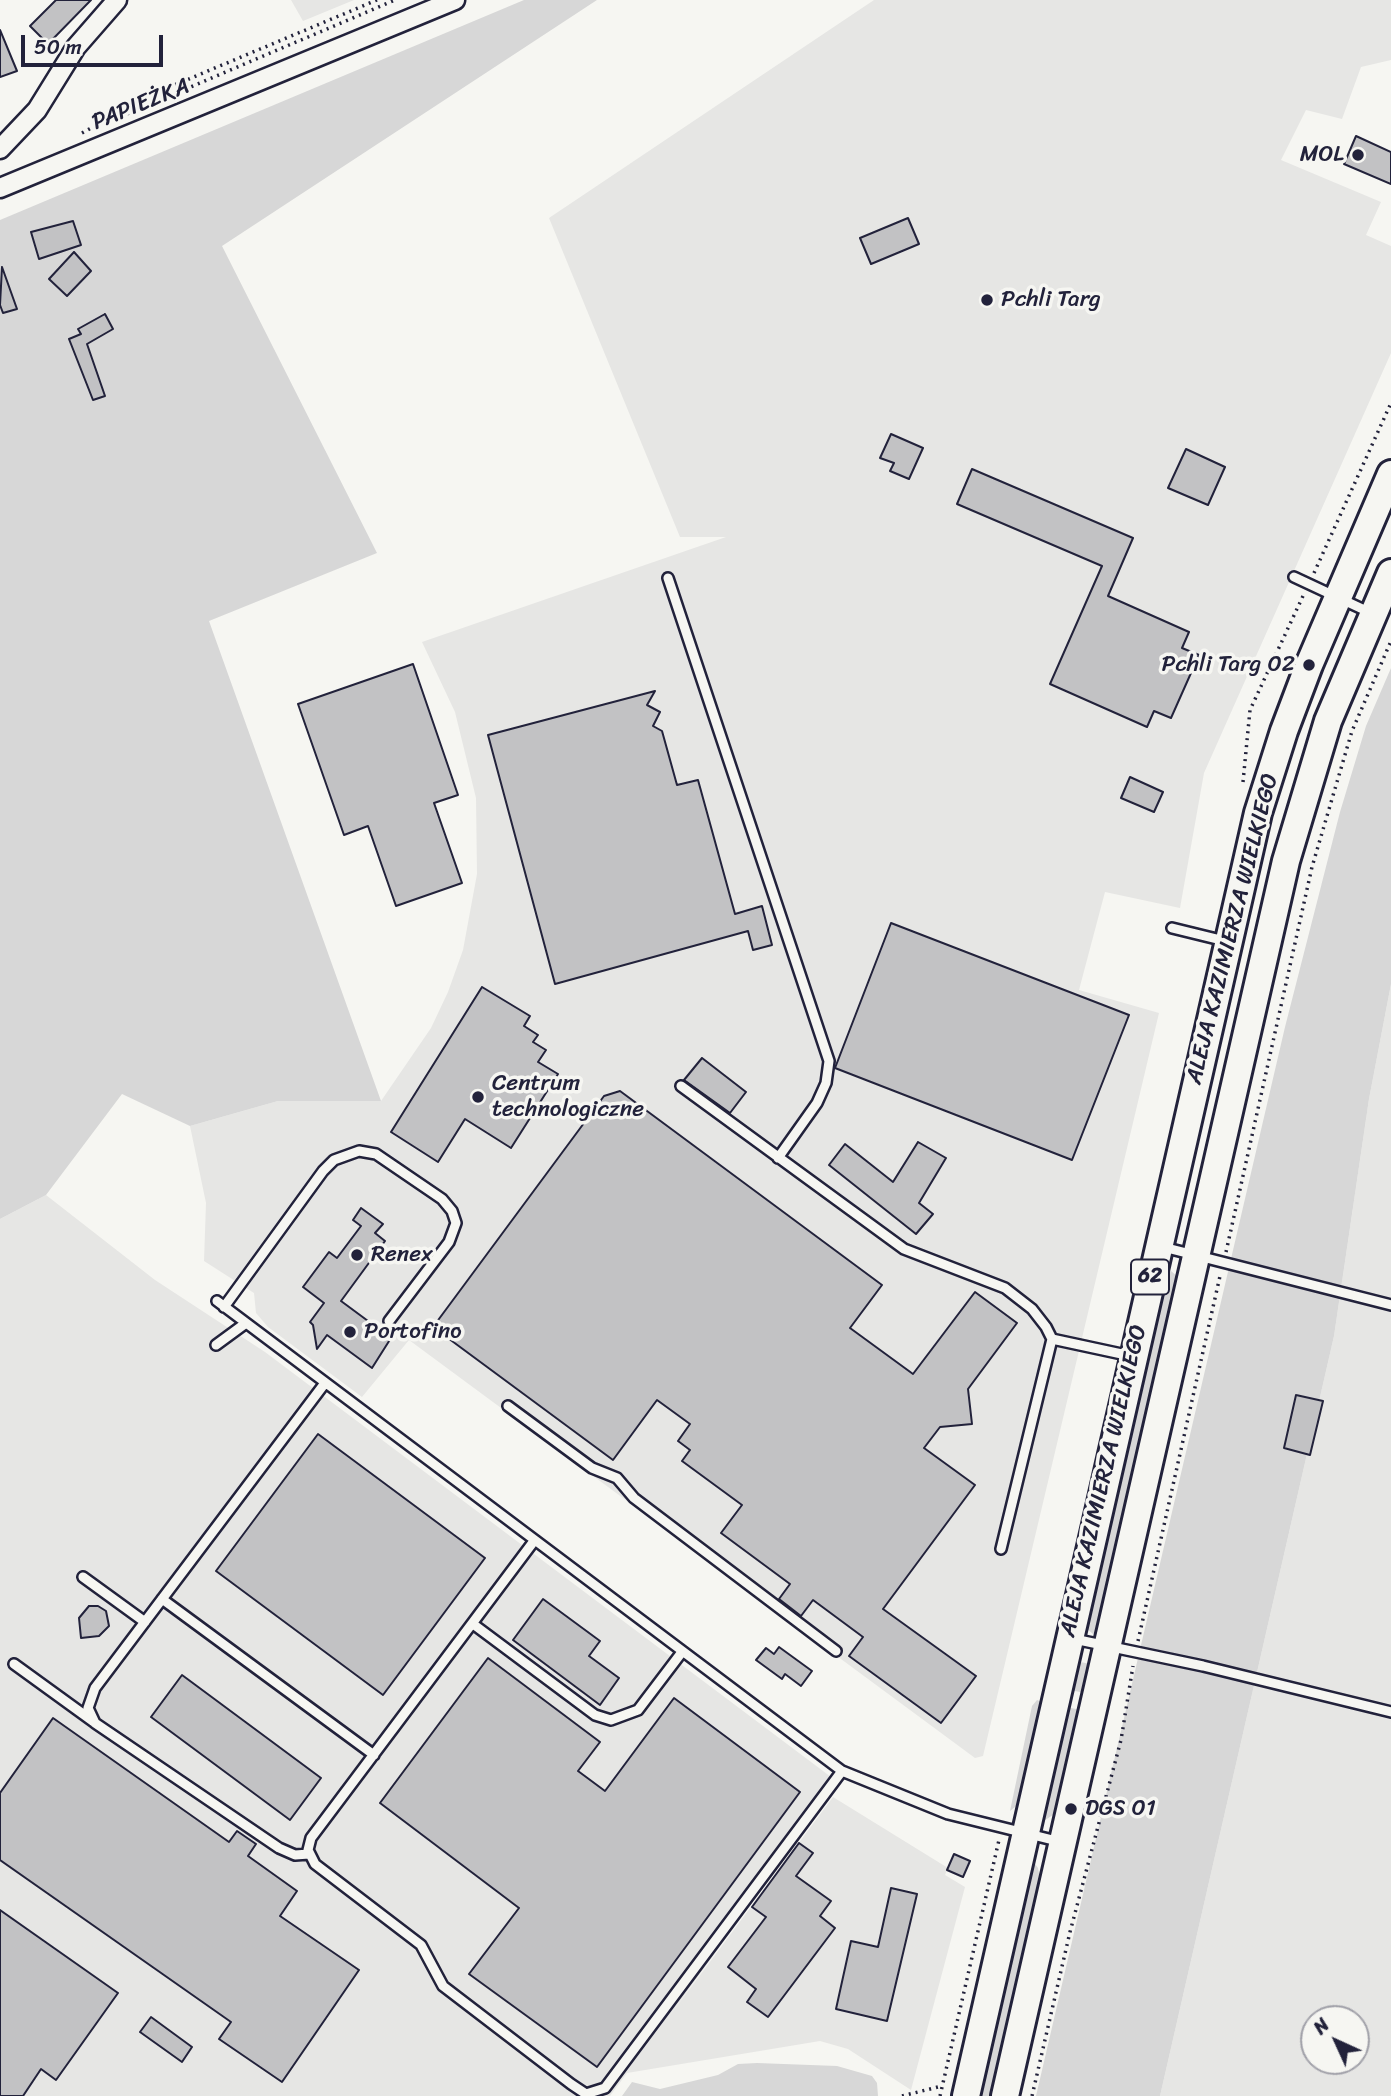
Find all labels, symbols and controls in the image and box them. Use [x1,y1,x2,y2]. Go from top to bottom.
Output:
scale bar [24,21,166,65]
text: 50 m [34,28,82,66]
street label: PAPIEŻKA [88,73,194,137]
place label: MOL [1300,141,1344,169]
marker: MOL [1350,147,1366,163]
place label: Pchli Targ [1001,286,1101,314]
marker: Pchli Targ [979,292,995,308]
place label: Pchli Targ 02 [1162,651,1295,679]
marker: Pchli Targ 02 [1301,657,1317,673]
street label: ALEJA KAZIMIERZA WIELKIEGO [1181,771,1285,1087]
place label: Centrum technologiczne [492,1070,644,1124]
marker: Centrum technologiczne [470,1089,486,1105]
place label: Renex [371,1241,433,1269]
marker: Renex [349,1247,365,1263]
road number: 62 [1131,1260,1169,1294]
place label: Portofino [364,1318,462,1346]
street label: ALEJA KAZIMIERZA WIELKIEGO [1055,1322,1153,1640]
marker: Portofino [342,1324,358,1340]
place label: DGS 01 [1085,1795,1156,1823]
marker: DGS 01 [1063,1801,1079,1817]
north arrow [1300,2005,1370,2075]
text: N [1305,2010,1338,2043]

